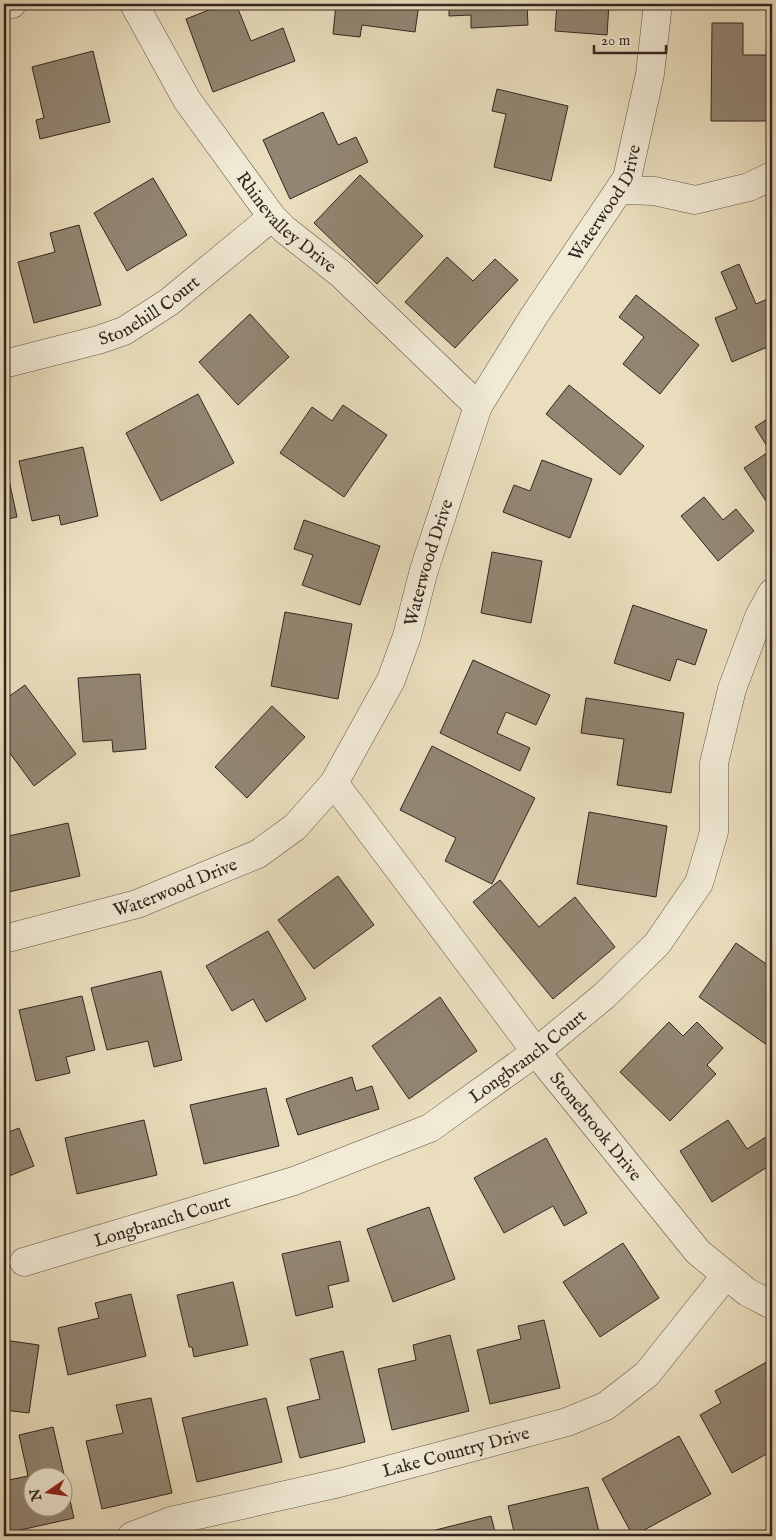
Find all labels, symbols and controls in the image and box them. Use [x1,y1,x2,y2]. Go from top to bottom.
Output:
scale bar [594,22,666,54]
text: 20 m [601,31,631,50]
street label: Waterwood Drive [564,143,647,266]
street label: Rhinevalley Drive [230,168,340,279]
street label: Stonehill Court [96,271,205,352]
street label: Waterwood Drive [400,497,459,629]
street label: Waterwood Drive [111,854,241,923]
street label: Longbranch Court [465,1005,592,1109]
street label: Stonebrook Drive [544,1068,646,1187]
street label: Longbranch Court [91,1191,233,1253]
street label: Lake Country Drive [380,1423,532,1484]
north arrow [22,1468,72,1518]
text: N [26,1487,47,1504]

